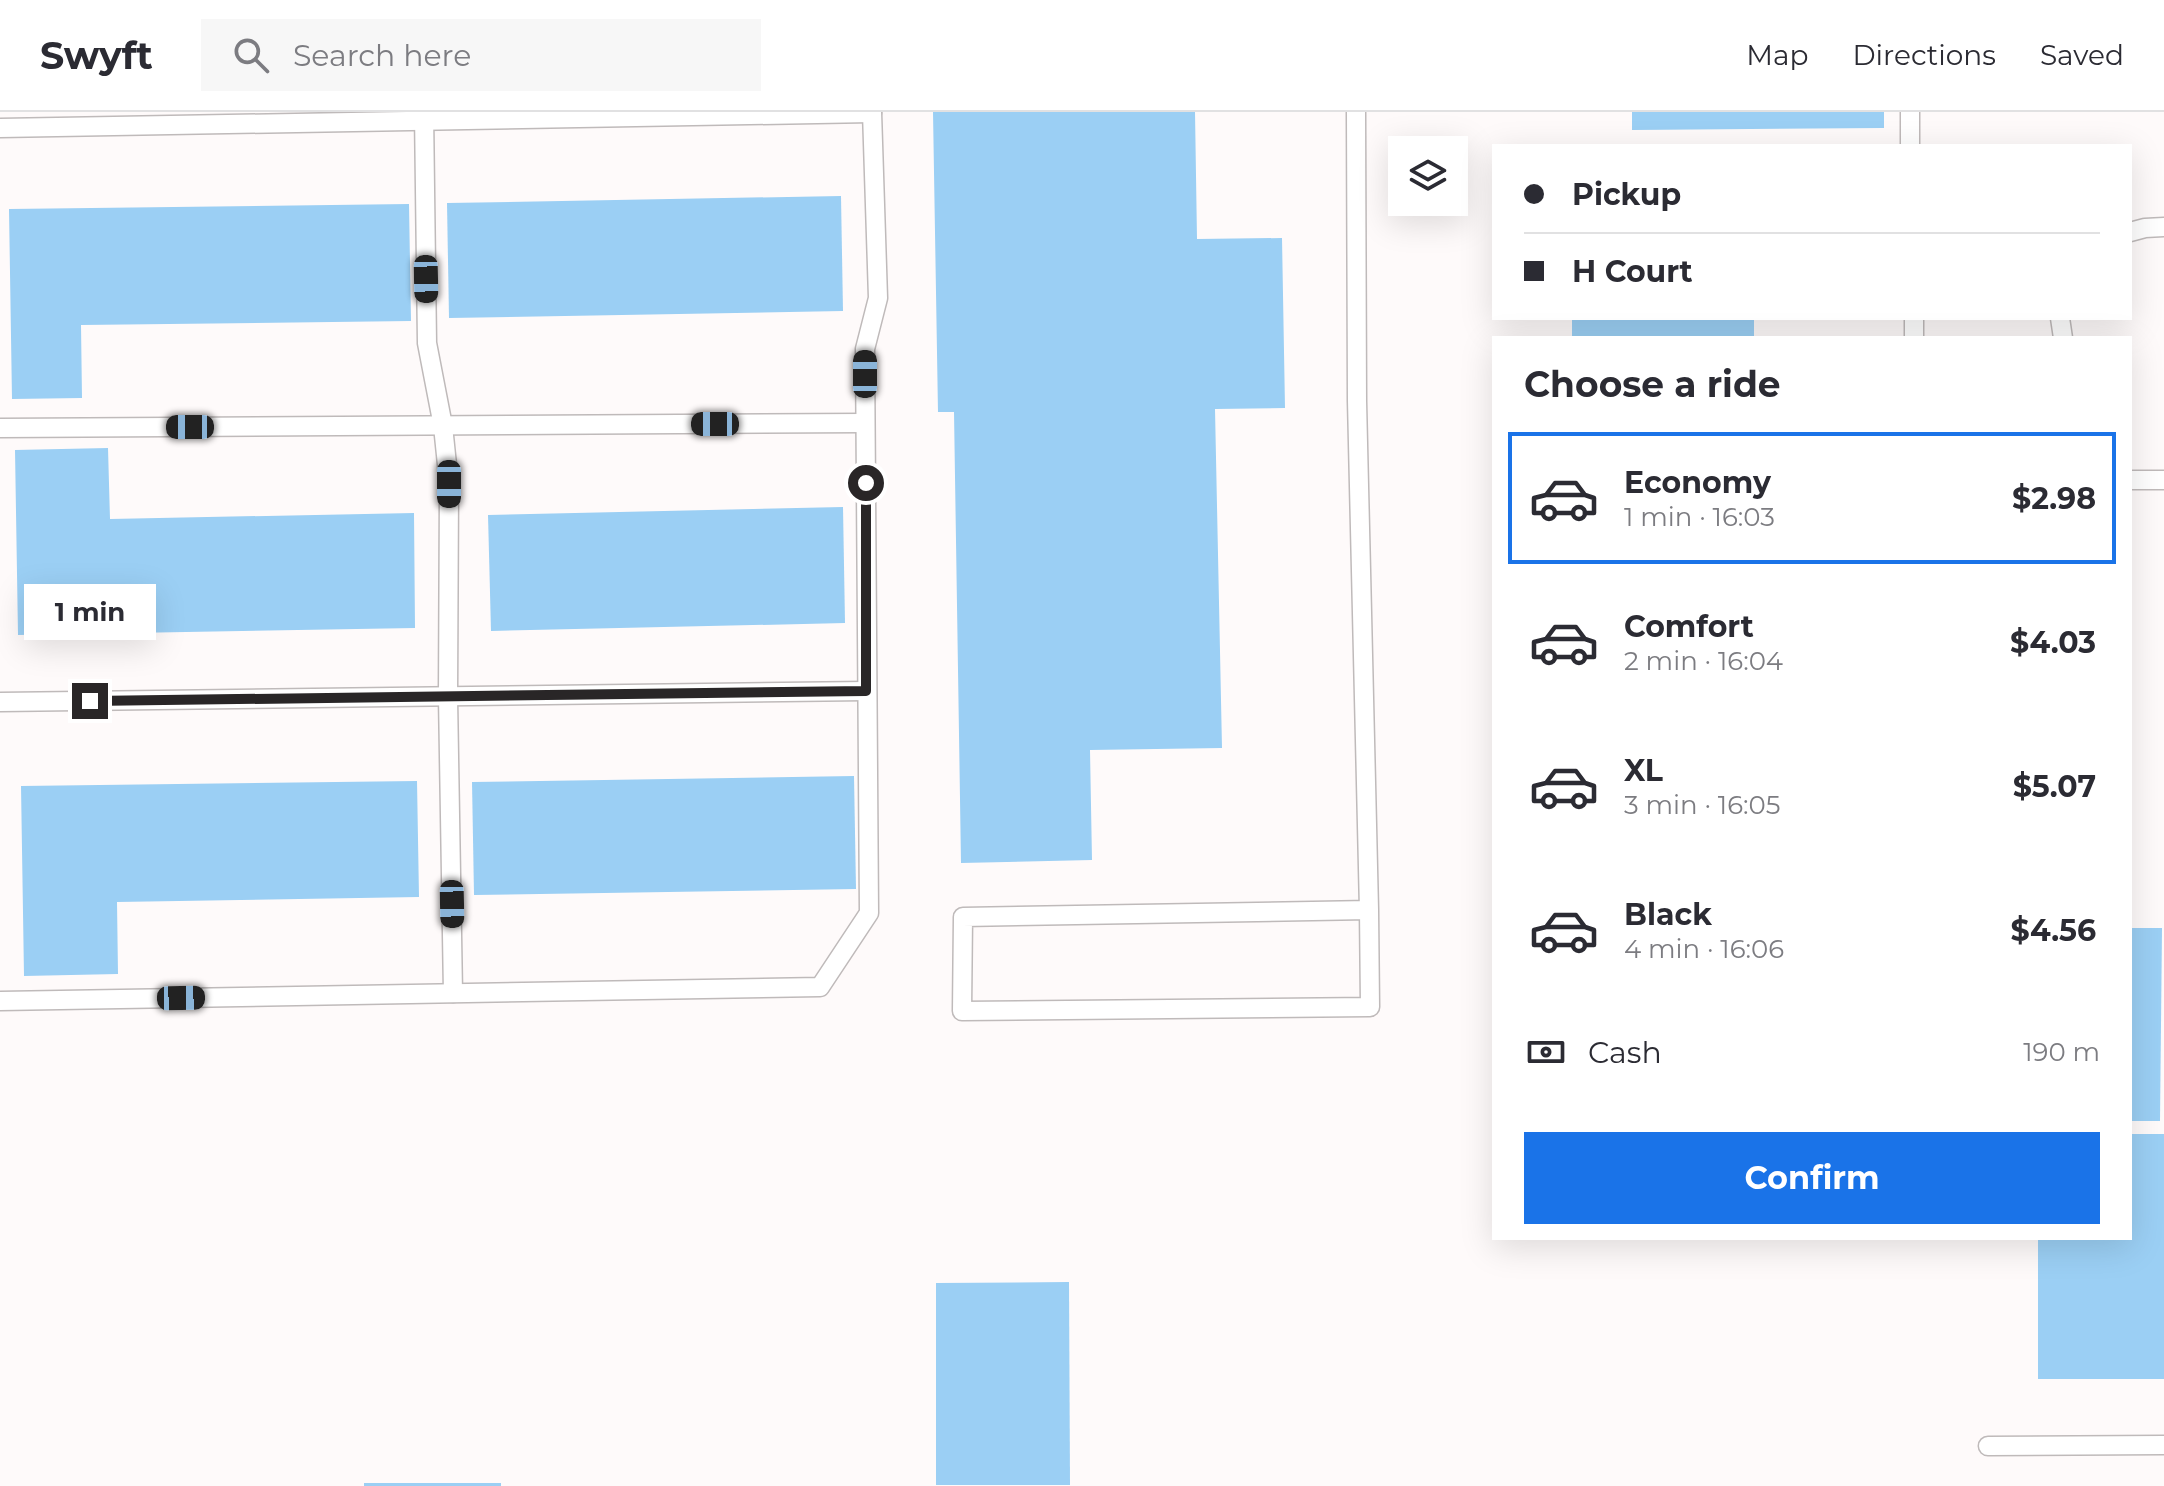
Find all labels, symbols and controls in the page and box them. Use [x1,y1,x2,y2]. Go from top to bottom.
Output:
search box [201,19,761,91]
text: Swyft [40,32,153,79]
icon: search [229,33,273,77]
text: Search here [293,37,471,74]
text: Map [1746,38,1808,72]
text: Directions [1852,38,1996,72]
text: Saved [2040,38,2124,72]
map controls [1388,136,1468,216]
button: layers [1388,136,1468,216]
text: Pickup [1572,176,1681,213]
text: H Court [1572,253,1693,290]
car [414,255,438,303]
car [853,350,877,398]
text: Choose a ride [1524,362,1781,406]
car [691,412,739,436]
car [166,415,214,439]
car [437,460,461,508]
icon: car [1528,462,1600,534]
text: Economy [1624,464,1771,501]
route start [848,465,884,501]
text: $2.98 [2012,480,2096,517]
text: 1 min · 16:03 [1624,501,1775,533]
callout: 1 min [24,585,156,641]
text: 1 min [55,596,125,628]
icon: car [1528,606,1600,678]
text: Comfort [1624,608,1754,645]
text: $4.03 [2010,624,2096,661]
text: 2 min · 16:04 [1624,645,1783,677]
route end [72,683,108,719]
icon: car [1528,750,1600,822]
text: XL [1624,752,1663,789]
text: $5.07 [2013,768,2096,805]
text: 3 min · 16:05 [1624,789,1780,821]
car [440,880,464,928]
icon: car [1528,894,1600,966]
text: Black [1624,896,1712,933]
text: $4.56 [2010,912,2096,949]
text: 4 min · 16:06 [1624,933,1784,965]
car [157,986,205,1010]
icon: cash [1524,1030,1568,1074]
text: Cash [1588,1034,1662,1071]
text: 190 m [2023,1036,2100,1068]
button: Confirm [1524,1132,2100,1224]

